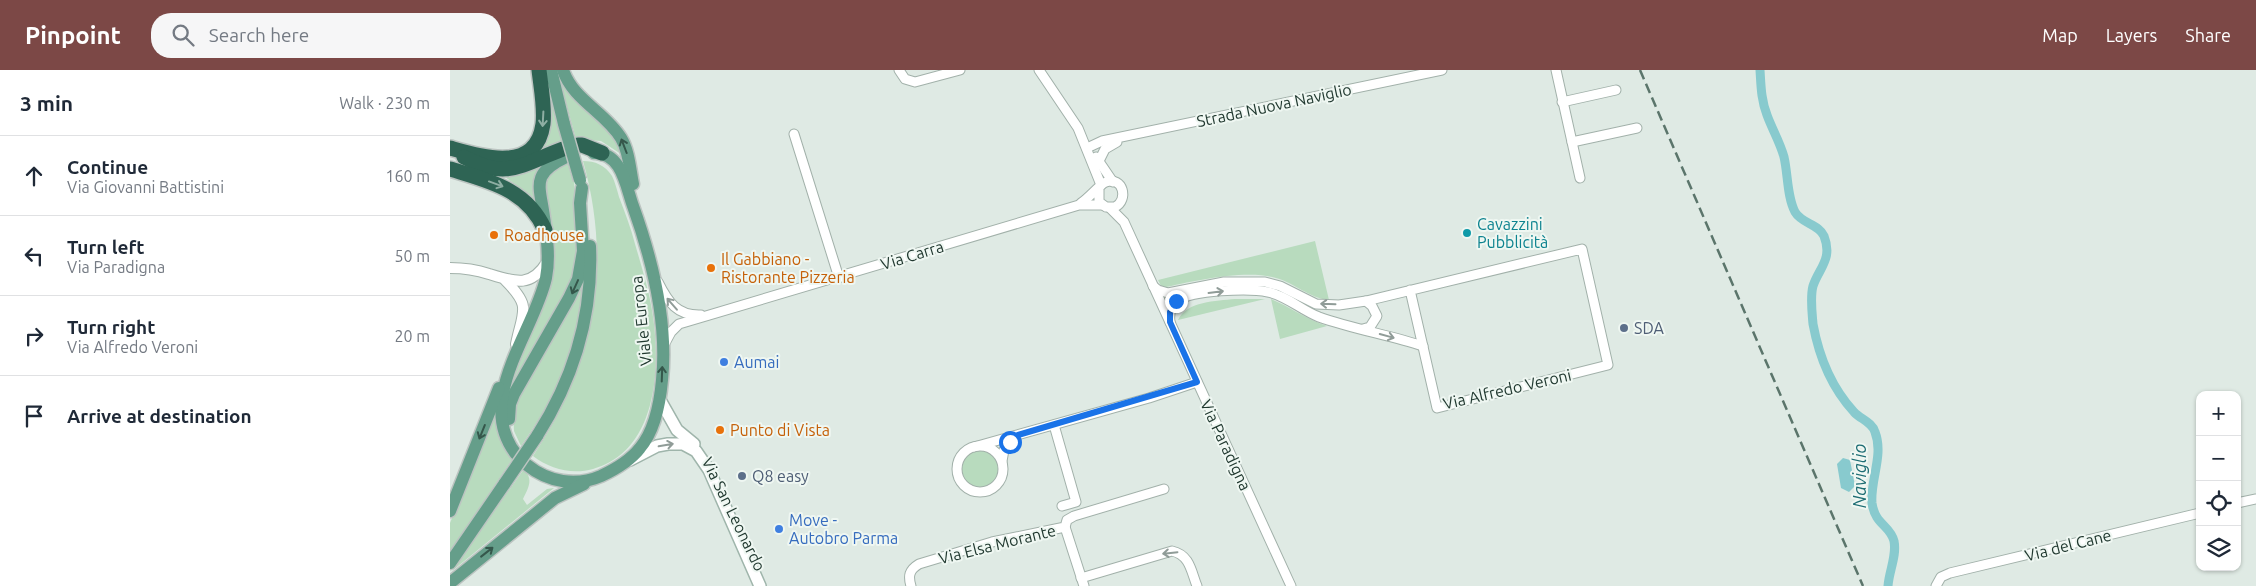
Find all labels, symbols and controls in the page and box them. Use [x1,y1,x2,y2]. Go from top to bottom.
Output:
search box [151,13,501,58]
icon: search [169,21,197,49]
text: Pinpoint [25,22,121,49]
text: Search here [209,24,309,46]
text: Map [2042,25,2078,45]
text: Layers [2106,25,2157,45]
text: Share [2185,25,2231,45]
street label: Strada Nuova Naviglio [1195,80,1353,130]
text: 3 min [20,91,73,115]
text: Walk · 230 m [339,94,430,112]
one-way arrow [538,110,547,126]
one-way arrow [619,139,628,154]
text: Continue [67,156,148,178]
icon: ahead [20,162,48,190]
text: 160 m [385,167,430,185]
text: Via Giovanni Battistini [67,178,224,196]
one-way arrow [488,180,504,189]
place label: Cavazzini Pubblicità [1477,215,1548,251]
place label: Roadhouse [504,226,584,244]
marker: Cavazzini Pubblicità [1461,227,1473,239]
marker: Roadhouse [488,229,500,241]
text: Turn left [67,236,145,258]
street label: Via Carra [878,237,946,273]
icon: left [20,242,48,270]
text: 50 m [394,247,430,265]
place label: Il Gabbiano - Ristorante Pizzeria [721,250,855,286]
text: Via Paradigna [67,258,165,276]
marker: Il Gabbiano - Ristorante Pizzeria [705,262,717,274]
street label: Viale Europa [627,275,655,367]
one-way arrow [569,279,579,294]
one-way arrow [1208,287,1224,297]
route end [1165,290,1188,313]
one-way arrow [666,297,677,310]
one-way arrow [1320,300,1336,309]
text: Turn right [67,316,155,338]
place label: SDA [1634,319,1665,337]
icon: right [20,322,48,350]
marker: SDA [1618,322,1630,334]
text: 20 m [394,327,430,345]
one-way arrow [1379,331,1395,341]
text: Via Alfredo Veroni [67,338,198,356]
place label: Aumai [734,353,779,371]
marker: Aumai [718,356,730,368]
street label: Via Alfredo Veroni [1441,365,1573,413]
one-way arrow [658,366,667,382]
map controls [2196,391,2241,571]
button: + [2196,391,2241,436]
street label: Via Paradigna [1197,397,1255,493]
icon: arrive [20,402,48,430]
text: Arrive at destination [67,405,252,427]
place label: Punto di Vista [730,421,830,439]
marker: Punto di Vista [714,424,726,436]
one-way arrow [476,425,485,440]
route start [999,431,1022,454]
button: − [2196,436,2241,481]
one-way arrow [658,439,674,449]
water label: Naviglio [1849,444,1869,508]
street label: Via San Leonardo [699,454,769,574]
place label: Q8 easy [752,467,809,485]
marker: Q8 easy [736,470,748,482]
button: locate [2196,481,2241,526]
place label: Move - Autobro Parma [789,511,898,547]
street label: Via Elsa Morante [936,521,1058,567]
marker: Move - Autobro Parma [773,523,785,535]
street label: Via del Cane [2023,526,2113,564]
button: layers [2196,526,2241,571]
one-way arrow [480,546,493,557]
one-way arrow [1162,549,1178,558]

